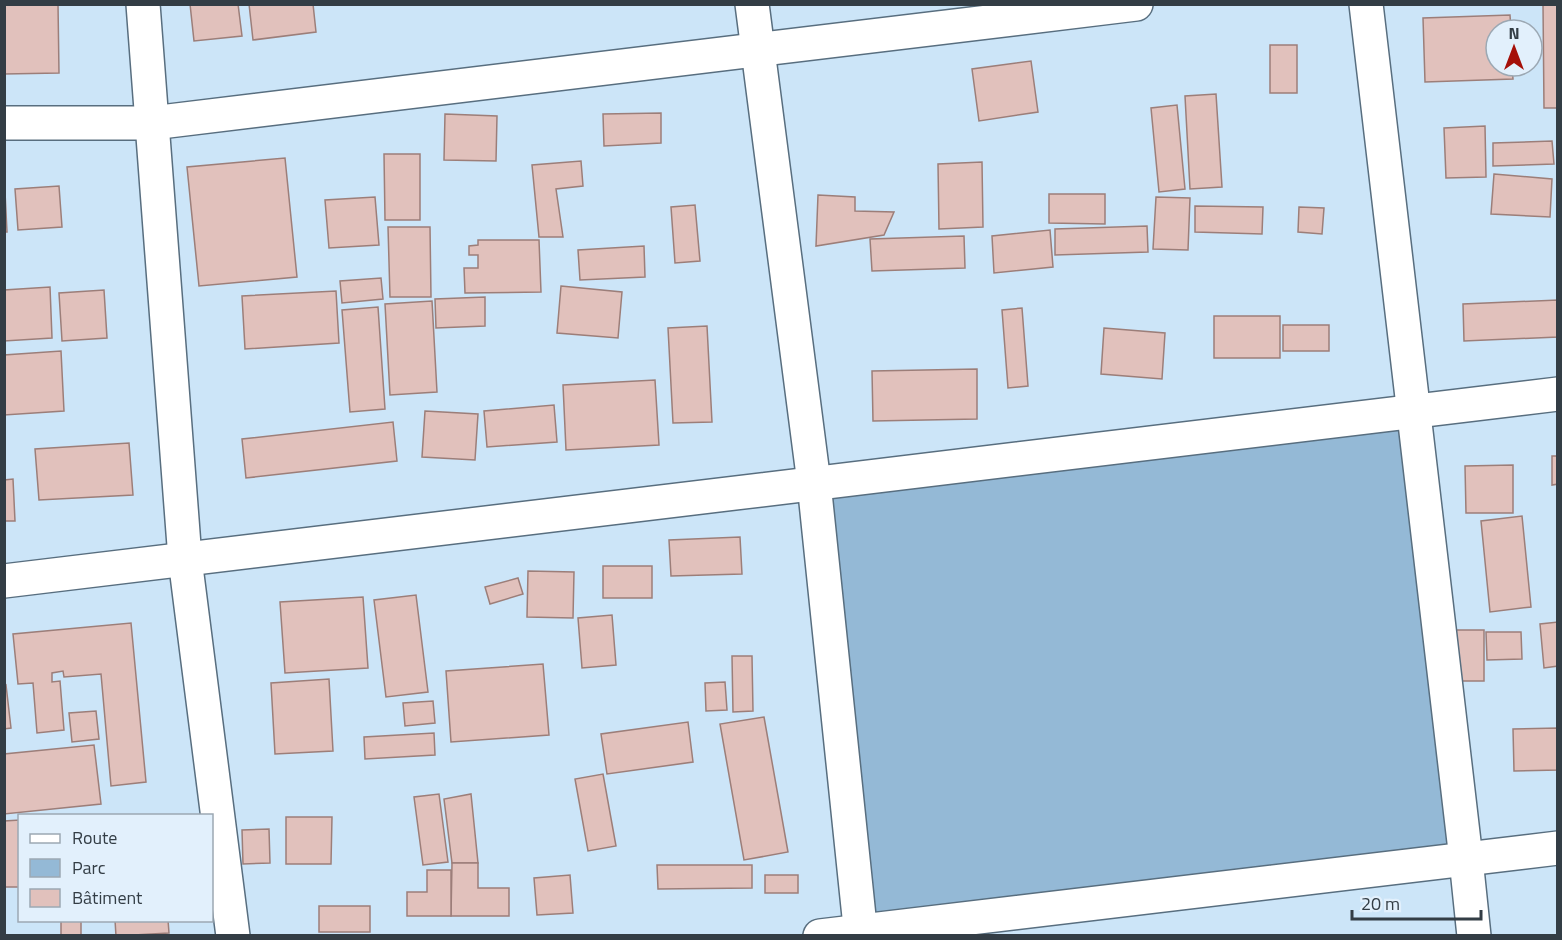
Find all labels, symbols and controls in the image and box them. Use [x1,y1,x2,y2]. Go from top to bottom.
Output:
north arrow [1484,18,1544,78]
text: N [1508,21,1520,45]
legend [18,814,213,922]
text: Route [72,824,117,851]
text: Parc [72,854,106,881]
scale bar [1352,883,1481,921]
text: Bâtiment [72,884,143,911]
text: 20 m [1361,890,1400,917]

